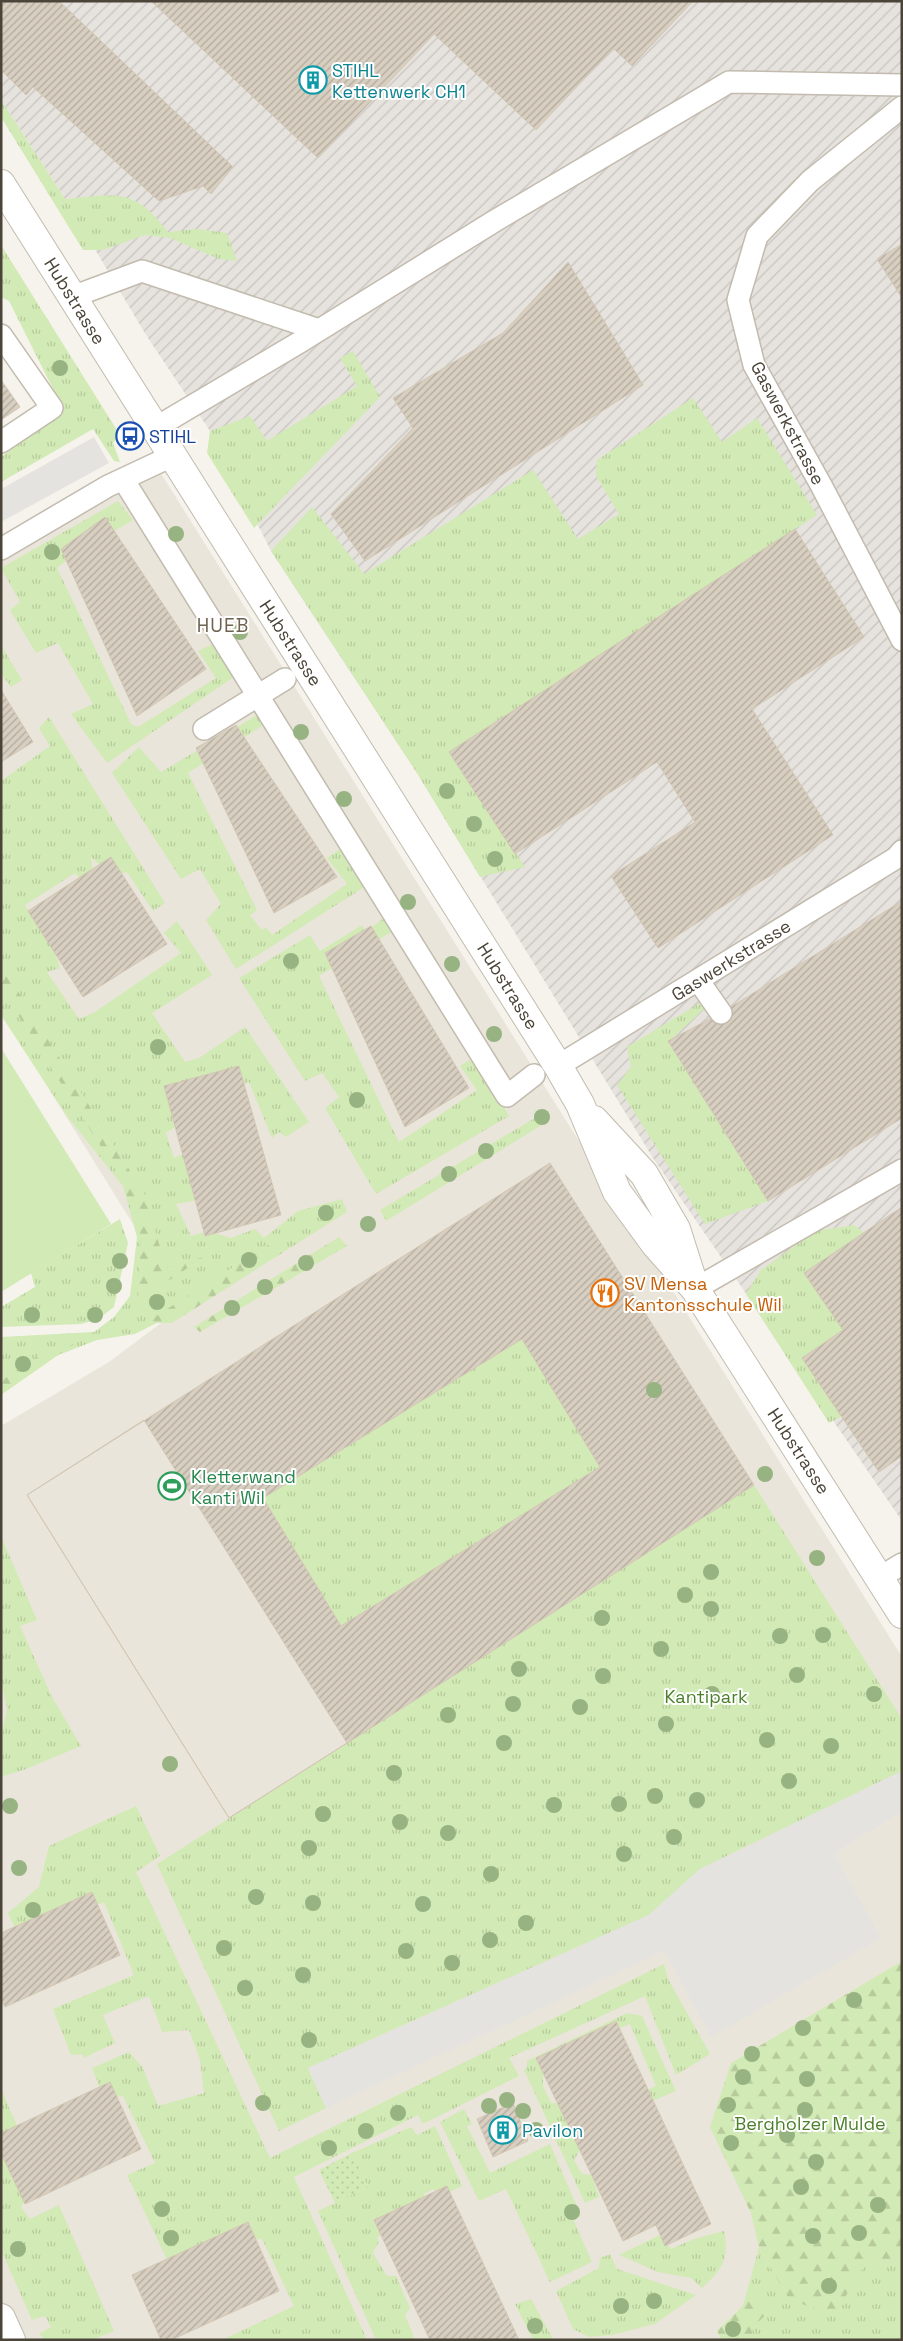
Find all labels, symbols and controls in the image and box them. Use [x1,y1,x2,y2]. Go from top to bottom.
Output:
place label: STIHL Kettenwerk CH1 [332,59,466,103]
building icon: STIHL Kettenwerk CH1 [298,65,328,95]
street label: Hubstrasse [39,253,111,349]
street label: Gaswerkstrasse [746,357,830,489]
bus stop icon: STIHL [115,421,145,451]
place label: STIHL [149,425,196,448]
street label: Hubstrasse [255,595,327,691]
district label: HUEB [197,613,249,638]
street label: Gaswerkstrasse [667,914,795,1006]
street label: Hubstrasse [472,938,544,1034]
place label: SV Mensa Kantonsschule Wil [624,1272,782,1316]
restaurant icon: SV Mensa Kantonsschule Wil [590,1278,620,1308]
street label: Hubstrasse [763,1403,835,1499]
place label: Kletterwand Kanti Wil [191,1465,296,1509]
sports icon: Kletterwand Kanti Wil [157,1471,187,1501]
park label: Kantipark [664,1685,748,1708]
park label: Bergholzer Mulde [734,2112,886,2135]
building icon: Pavilon [488,2115,518,2145]
place label: Pavilon [522,2119,583,2142]

